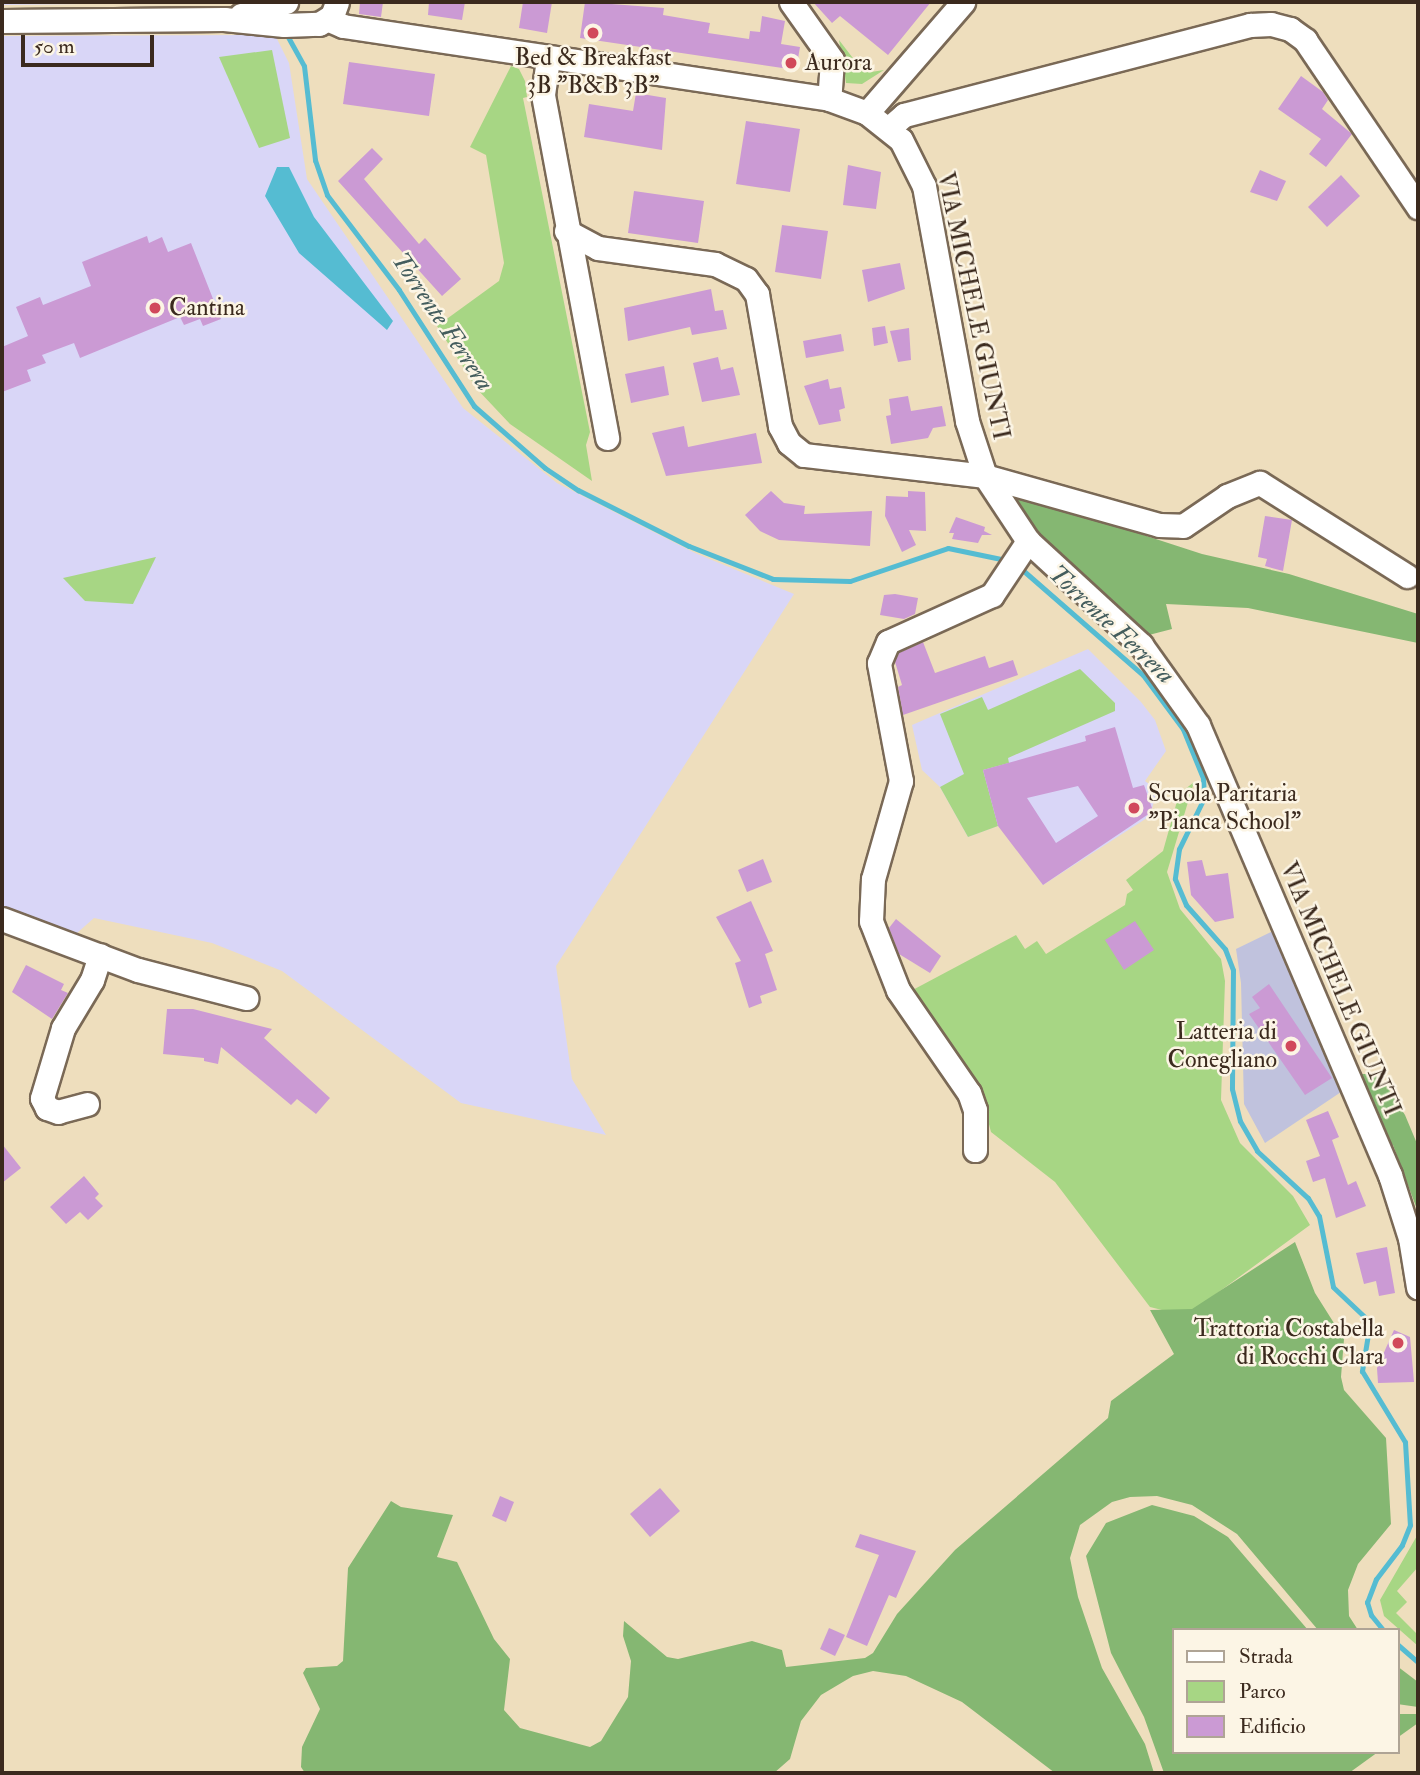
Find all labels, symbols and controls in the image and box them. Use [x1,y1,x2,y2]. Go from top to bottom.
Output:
scale bar [24,21,158,65]
marker: Bed & Breakfast 3B "B&B 3B" [585,25,601,41]
text: 50 m [34,33,75,60]
place label: Bed & Breakfast 3B "B&B 3B" [514,44,672,100]
place label: Aurora [805,49,872,77]
marker: Aurora [783,55,799,71]
street label: VIA MICHELE GIUNTI [931,169,1015,443]
water label: Torrente Ferrera [384,247,500,397]
place label: Cantina [169,294,245,322]
marker: Cantina [147,300,163,316]
water label: Torrente Ferrera [1042,559,1180,691]
place label: Scuola Paritaria "Pianca School" [1148,780,1301,836]
marker: Scuola Paritaria "Pianca School" [1126,800,1142,816]
street label: VIA MICHELE GIUNTI [1273,858,1407,1120]
place label: Latteria di Conegliano [1167,1018,1277,1074]
marker: Latteria di Conegliano [1283,1038,1299,1054]
place label: Trattoria Costabella di Rocchi Clara [1194,1315,1384,1371]
marker: Trattoria Costabella di Rocchi Clara [1390,1335,1406,1351]
legend [1172,1628,1399,1754]
text: Strada [1239,1643,1293,1670]
text: Parco [1239,1678,1286,1705]
text: Edificio [1239,1713,1306,1740]

